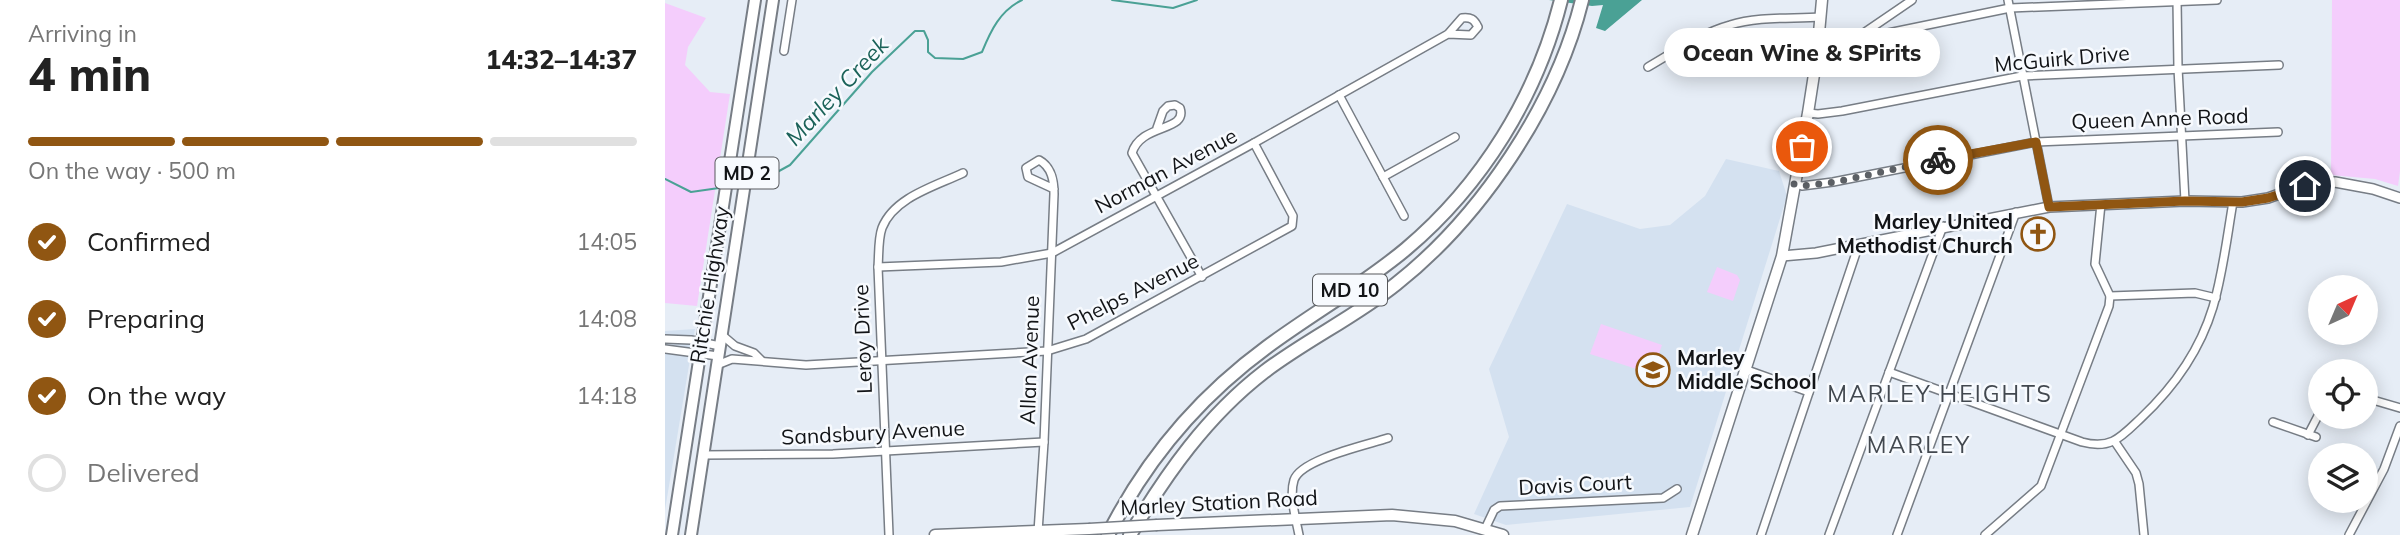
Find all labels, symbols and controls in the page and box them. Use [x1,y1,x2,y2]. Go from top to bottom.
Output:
text: Arriving in [28,19,137,48]
callout: Ocean Wine & SPirits [1664,28,1940,77]
water label: Marley Creek [779,29,895,151]
text: Ocean Wine & SPirits [1683,38,1921,67]
street label: McGuirk Drive [1993,39,2131,77]
text: 14:32–14:37 [486,43,637,76]
text: 4 min [28,45,151,103]
street label: Queen Anne Road [2071,102,2249,134]
pin [1772,117,1832,177]
street label: Norman Avenue [1090,122,1241,219]
courier [1903,125,1973,195]
icon: bag [1783,128,1821,166]
icon: bike [1919,141,1957,179]
text: On the way · 500 m [28,156,236,185]
pin [2275,156,2335,216]
road number: MD 2 [715,158,779,188]
icon: home [2286,167,2324,205]
street label: Ritchie Highway [684,204,734,365]
place label: Marley United Methodist Church [1837,208,2013,258]
church icon: Marley United Methodist Church [2019,215,2057,253]
icon: check [28,223,66,261]
text: Confirmed [87,225,211,258]
text: 14:05 [577,227,637,256]
street label: Phelps Avenue [1062,247,1203,335]
road number: MD 10 [1313,274,1387,306]
north arrow [2308,275,2378,345]
map controls [2308,275,2378,513]
street label: Leroy Drive [847,284,877,394]
street label: Allan Avenue [1014,295,1044,425]
icon: check [28,300,66,338]
text: Preparing [87,302,205,335]
text: 14:08 [577,304,637,333]
place label: Marley Middle School [1677,344,1817,394]
school or university icon: Marley Middle School [1634,351,1672,389]
button: locate [2308,359,2378,429]
icon: check [28,377,66,415]
text: On the way [87,379,226,412]
district label: MARLEY HEIGHTS [1827,379,2053,408]
text: 14:18 [577,381,637,410]
street label: Sandsbury Avenue [781,414,965,450]
district label: MARLEY [1867,430,1971,459]
button: layers [2308,443,2378,513]
text: Delivered [87,456,200,489]
street label: Davis Court [1518,468,1632,500]
street label: Marley Station Road [1120,484,1318,520]

